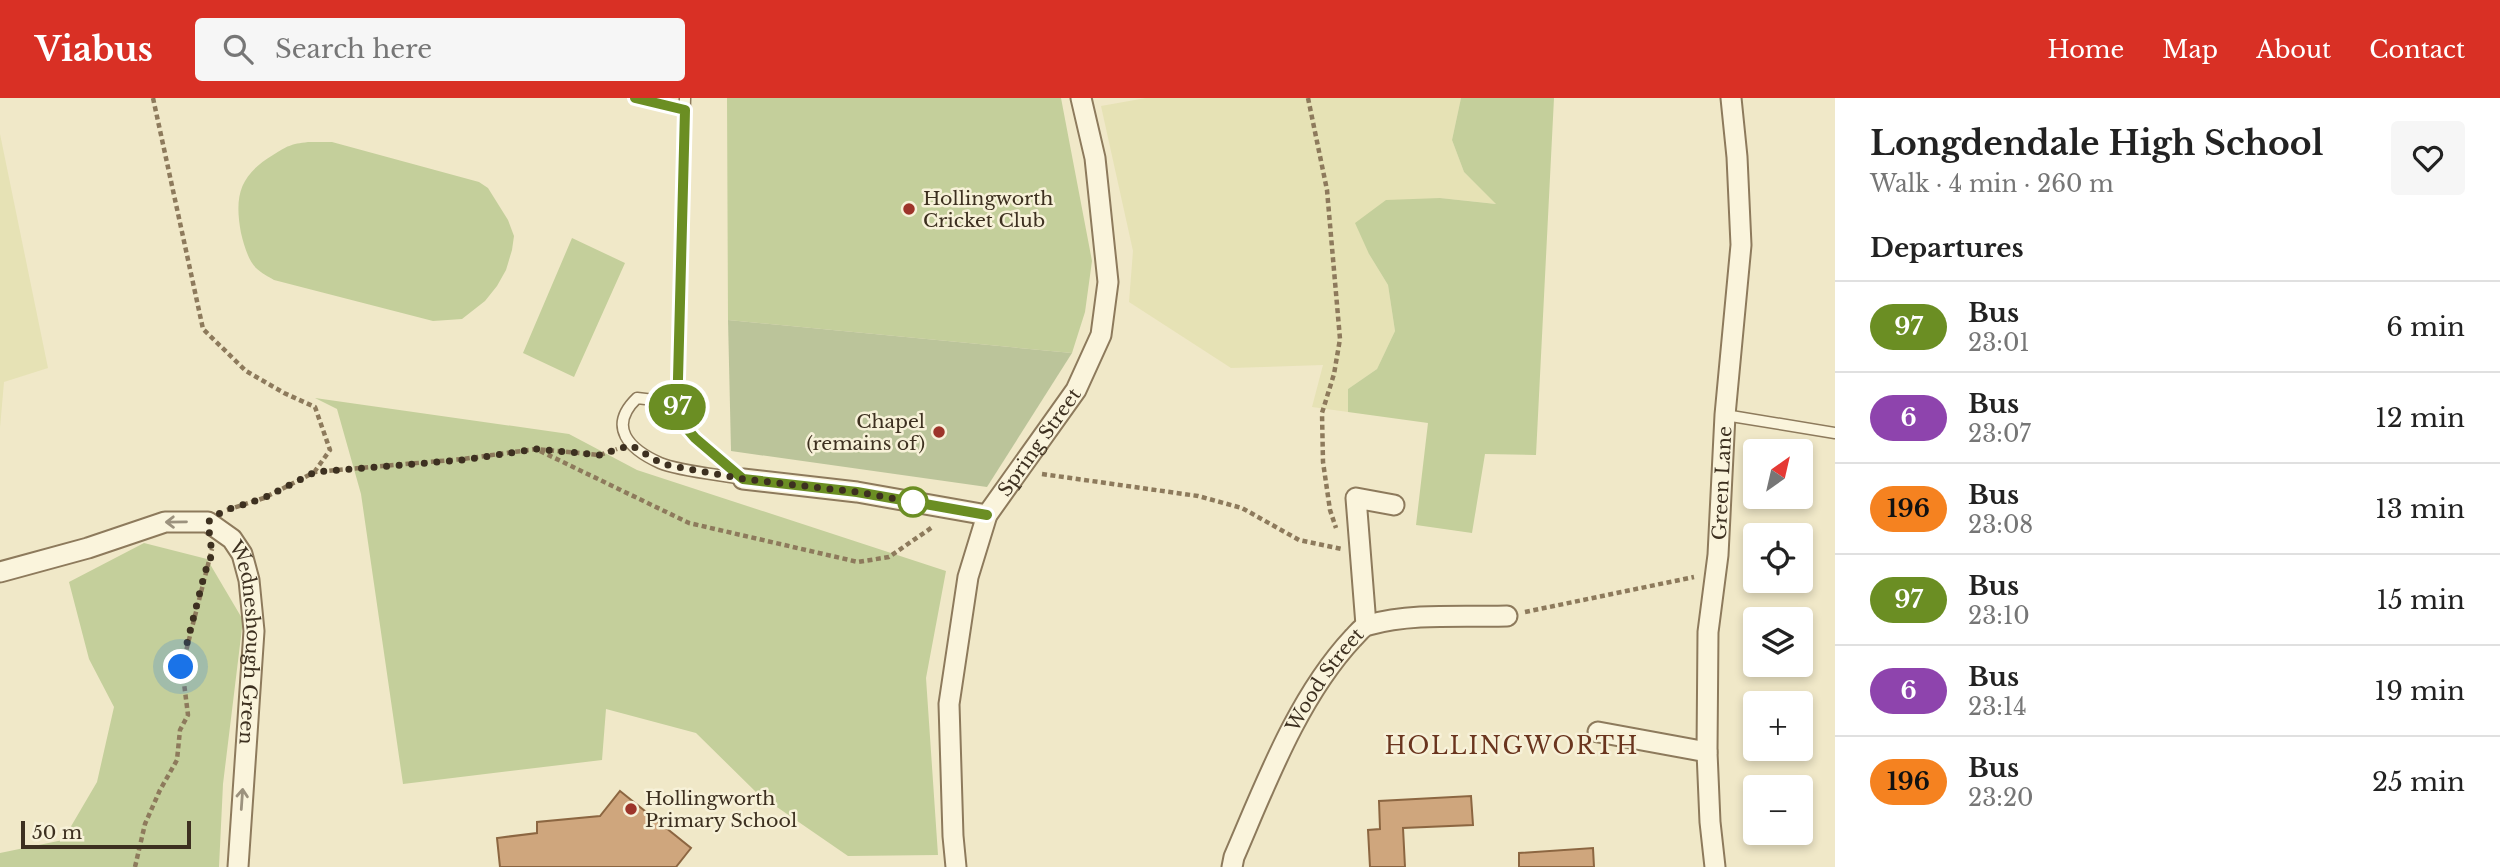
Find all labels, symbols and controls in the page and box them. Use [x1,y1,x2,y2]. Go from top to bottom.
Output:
search box [195,18,685,81]
text: Viabus [35,29,153,70]
icon: search [219,30,257,68]
text: Search here [275,33,432,65]
text: Home [2048,35,2124,64]
text: Map [2162,35,2218,64]
text: About [2256,35,2331,64]
text: Contact [2369,35,2465,64]
button: heart [2391,121,2465,195]
text: Longdendale High School [1870,123,2323,164]
text: Walk · 4 min · 260 m [1870,170,2114,198]
place label: Hollingworth Cricket Club [923,187,1053,232]
marker: Hollingworth Cricket Club [901,201,917,217]
text: Departures [1870,232,2024,264]
text: Bus [1968,297,2019,329]
text: 6 min [2386,311,2465,343]
text: 97 [1894,312,1923,341]
text: 23:01 [1968,329,2030,357]
street label: Spring Street [993,383,1086,501]
line badge: 97 [646,384,708,430]
text: Bus [1968,388,2019,420]
text: 97 [663,392,691,421]
text: 12 min [2375,402,2465,434]
text: 6 [1900,403,1917,432]
place label: Chapel (remains of) [806,410,925,455]
text: 23:07 [1968,420,2031,448]
marker: Chapel (remains of) [931,424,947,440]
street label: Green Lane [1708,426,1736,541]
north arrow [1743,439,1813,509]
map controls [1743,439,1813,845]
text: Bus [1968,479,2019,511]
unlabelled marker [898,487,928,517]
text: 13 min [2375,493,2465,525]
text: 196 [1887,494,1930,523]
text: 23:08 [1968,511,2033,539]
one-way arrow [165,516,188,529]
button: locate [1743,523,1813,593]
street label: Wedneshough Green [224,536,265,745]
text: Bus [1968,570,2019,602]
text: 15 min [2376,584,2465,616]
text: 97 [1894,585,1923,614]
text: 23:10 [1968,602,2030,630]
button: layers [1743,607,1813,677]
street label: Wood Street [1281,623,1369,736]
your location [163,649,198,684]
text: Bus [1968,661,2019,693]
text: 19 min [2375,675,2465,707]
text: 6 [1900,676,1917,705]
button: + [1743,691,1813,761]
text: 23:14 [1968,693,2027,721]
district label: HOLLINGWORTH [1385,732,1639,760]
text: Bus [1968,752,2019,784]
text: 25 min [2372,766,2465,798]
text: 196 [1887,767,1930,796]
button: − [1743,775,1813,845]
text: 23:20 [1968,784,2033,812]
place label: Hollingworth Primary School [645,787,797,832]
one-way arrow [236,788,249,811]
marker: Hollingworth Primary School [623,801,639,817]
scale bar [21,818,191,850]
text: 50 m [32,821,82,844]

